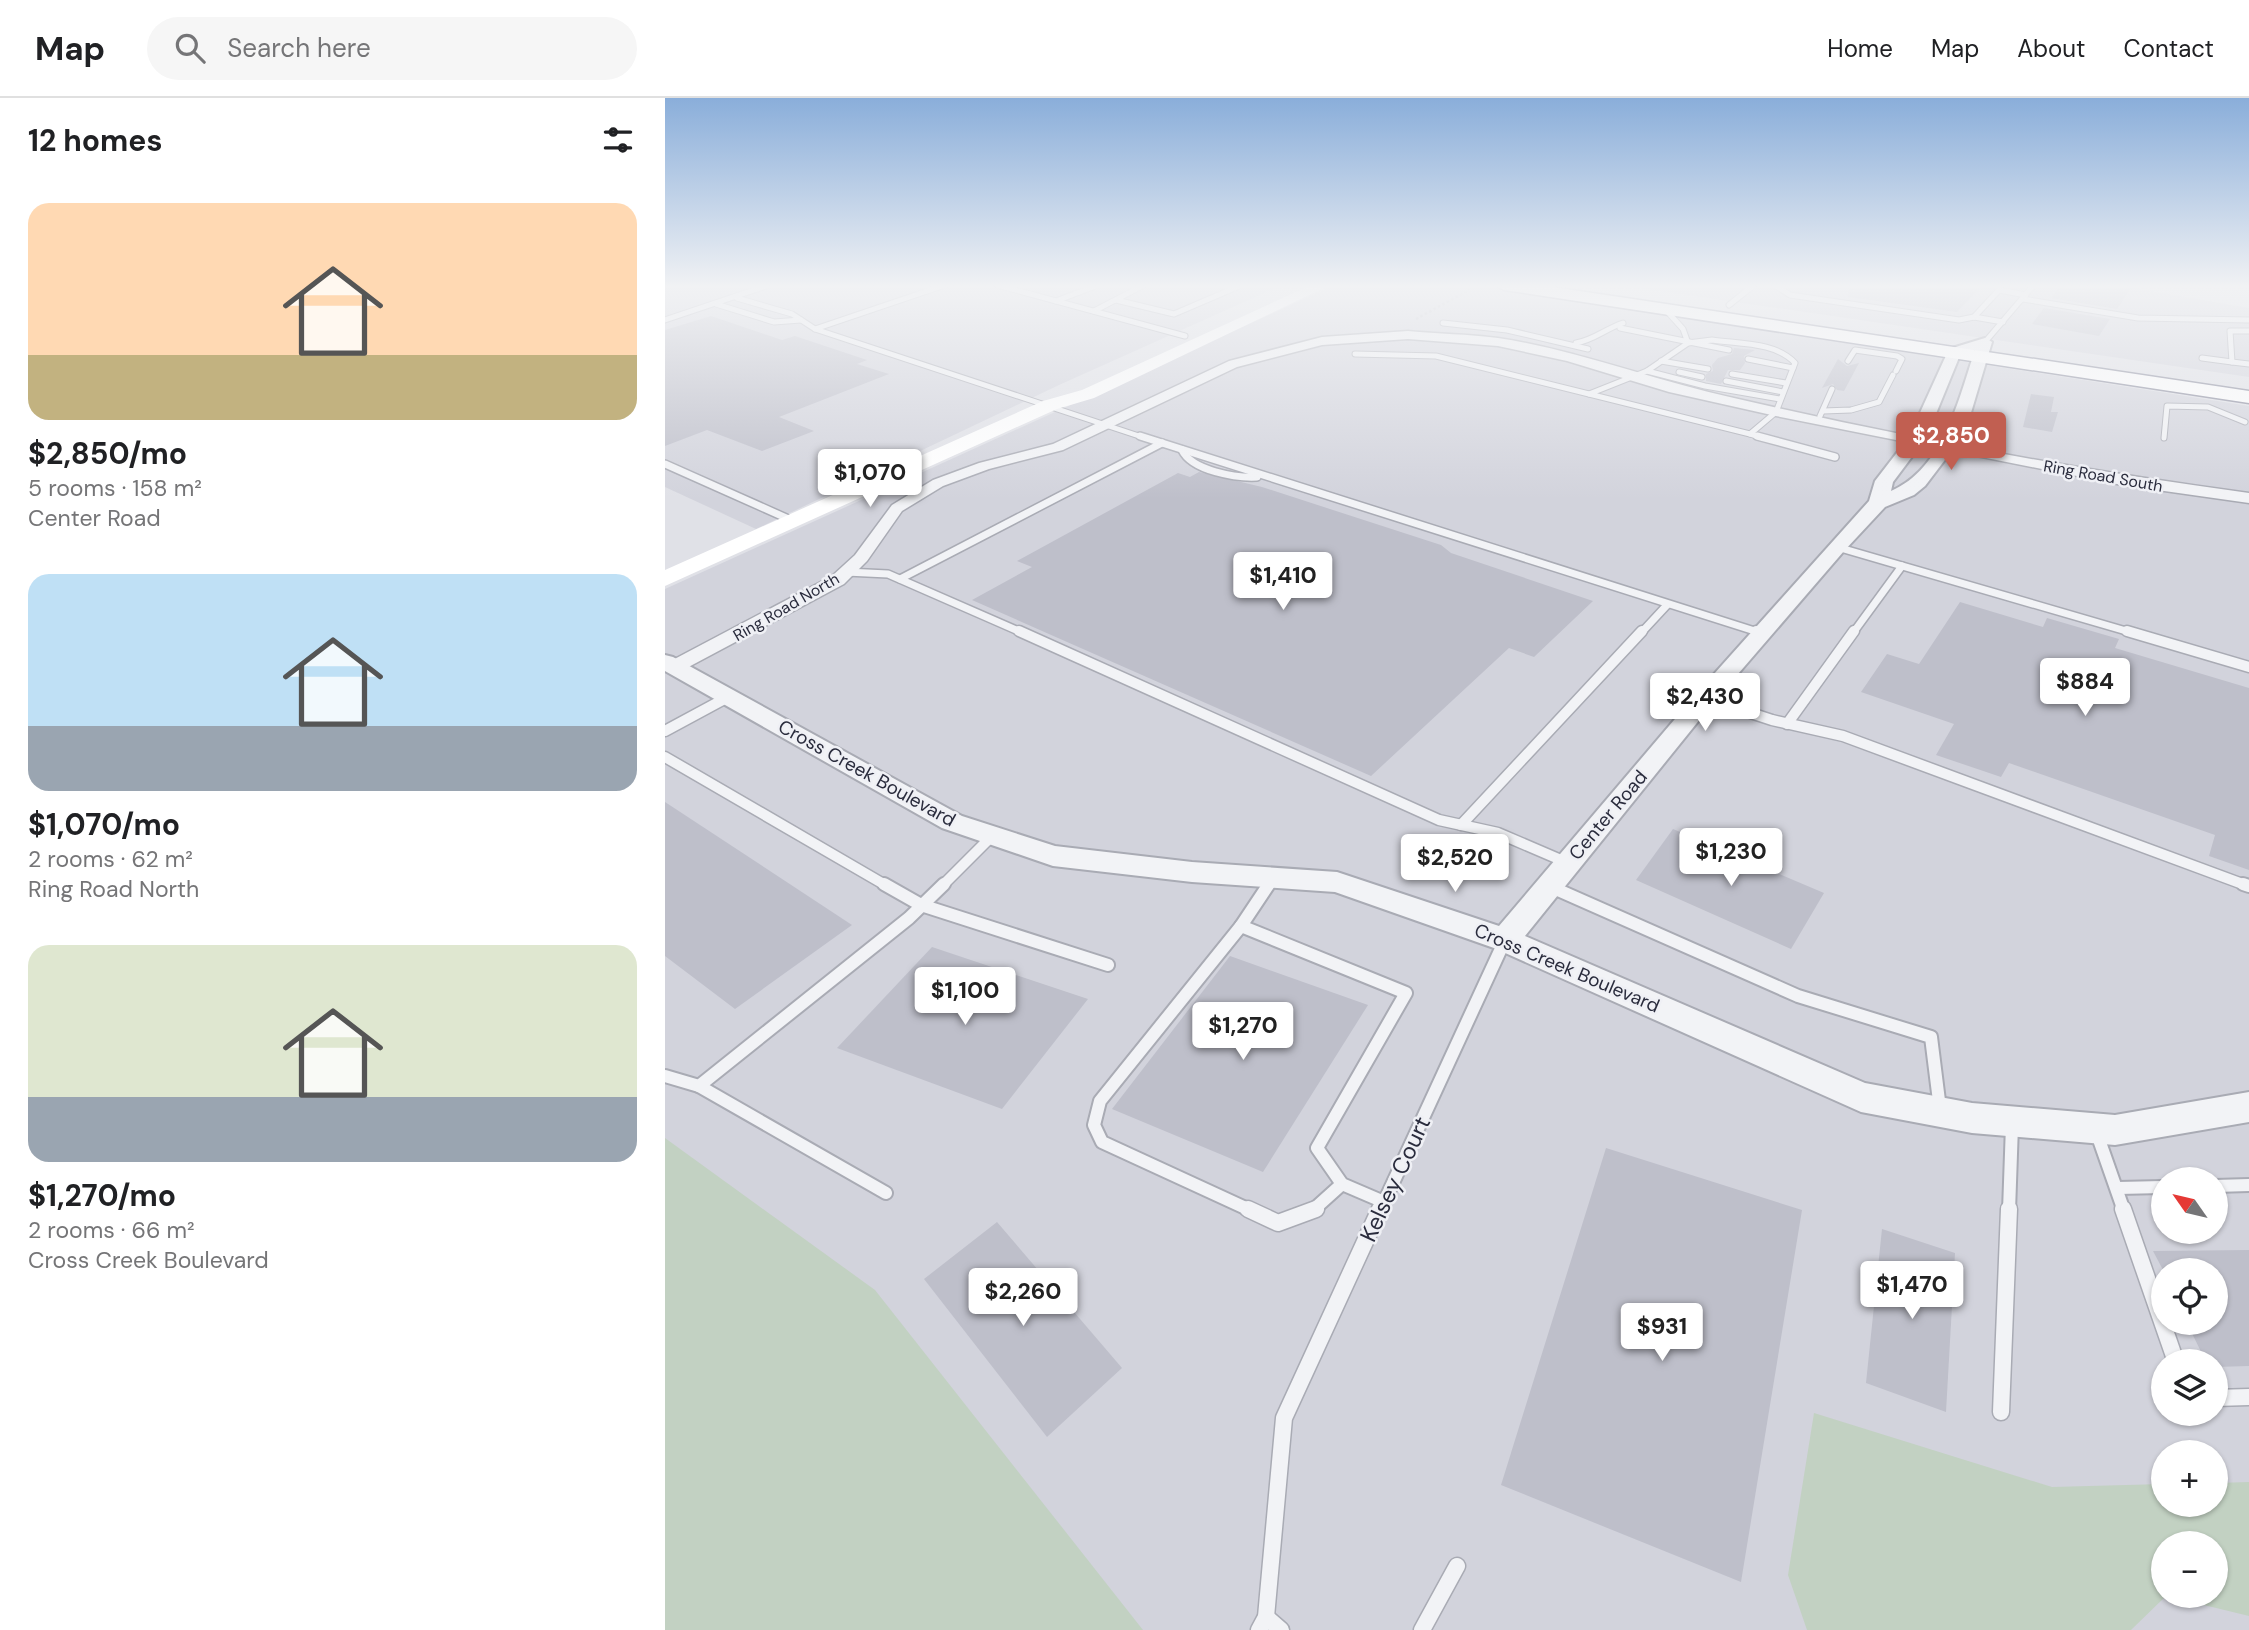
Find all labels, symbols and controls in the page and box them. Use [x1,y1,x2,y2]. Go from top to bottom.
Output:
search box [147,17,637,80]
text: Map [35,27,105,70]
icon: search [171,29,209,67]
text: Search here [227,31,371,65]
text: Home [1827,33,1893,64]
text: Map [1931,33,1979,64]
text: About [2017,33,2086,64]
text: Contact [2124,33,2214,64]
text: 12 homes [28,121,162,160]
icon: filters [599,121,637,159]
icon: home [270,248,396,374]
pin: $2,850 [1894,412,2008,472]
text: $2,850 [1912,420,1990,450]
text: $2,850/mo [28,434,187,473]
pin: $1,070 [813,450,927,509]
street label: Ring Road South [2042,455,2164,497]
text: $1,070 [834,457,906,487]
text: 5 rooms · 158 m² [28,473,202,503]
text: Center Road [28,503,161,533]
pin: $1,410 [1226,552,1340,612]
text: $1,410 [1249,560,1317,590]
street label: Ring Road North [729,568,843,646]
icon: home [270,619,396,745]
pin: $884 [2044,658,2126,718]
text: $884 [2056,666,2114,696]
pin: $2,430 [1648,674,1762,733]
text: $2,430 [1666,681,1744,711]
street label: Cross Creek Boulevard [774,714,960,832]
street label: Center Road [1563,765,1653,865]
text: $1,070/mo [28,805,180,844]
pin: $1,230 [1674,828,1788,888]
pin: $2,520 [1398,834,1512,894]
text: $1,230 [1695,836,1767,866]
text: $2,520 [1417,842,1493,872]
text: 2 rooms · 62 m² [28,844,193,874]
text: Ring Road North [28,874,199,904]
street label: Cross Creek Boulevard [1471,918,1663,1018]
pin: $1,100 [908,968,1022,1027]
text: $1,100 [931,975,999,1005]
icon: home [270,990,396,1116]
pin: $1,270 [1186,1002,1300,1062]
text: $1,270 [1208,1010,1278,1040]
street label: Kelsey Court [1353,1112,1437,1246]
north arrow [2151,1167,2228,1244]
map controls [2151,1167,2228,1608]
text: $1,270/mo [28,1176,176,1215]
text: 2 rooms · 66 m² [28,1215,195,1245]
text: Cross Creek Boulevard [28,1245,269,1275]
button: locate [2151,1258,2228,1335]
pin: $1,470 [1855,1262,1969,1321]
pin: $2,260 [966,1268,1080,1328]
text: $1,470 [1876,1269,1948,1299]
text: $2,260 [985,1276,1061,1306]
pin: $931 [1621,1304,1703,1363]
text: $931 [1637,1311,1687,1341]
button: layers [2151,1349,2228,1426]
button: + [2151,1440,2228,1517]
button: − [2151,1531,2228,1608]

